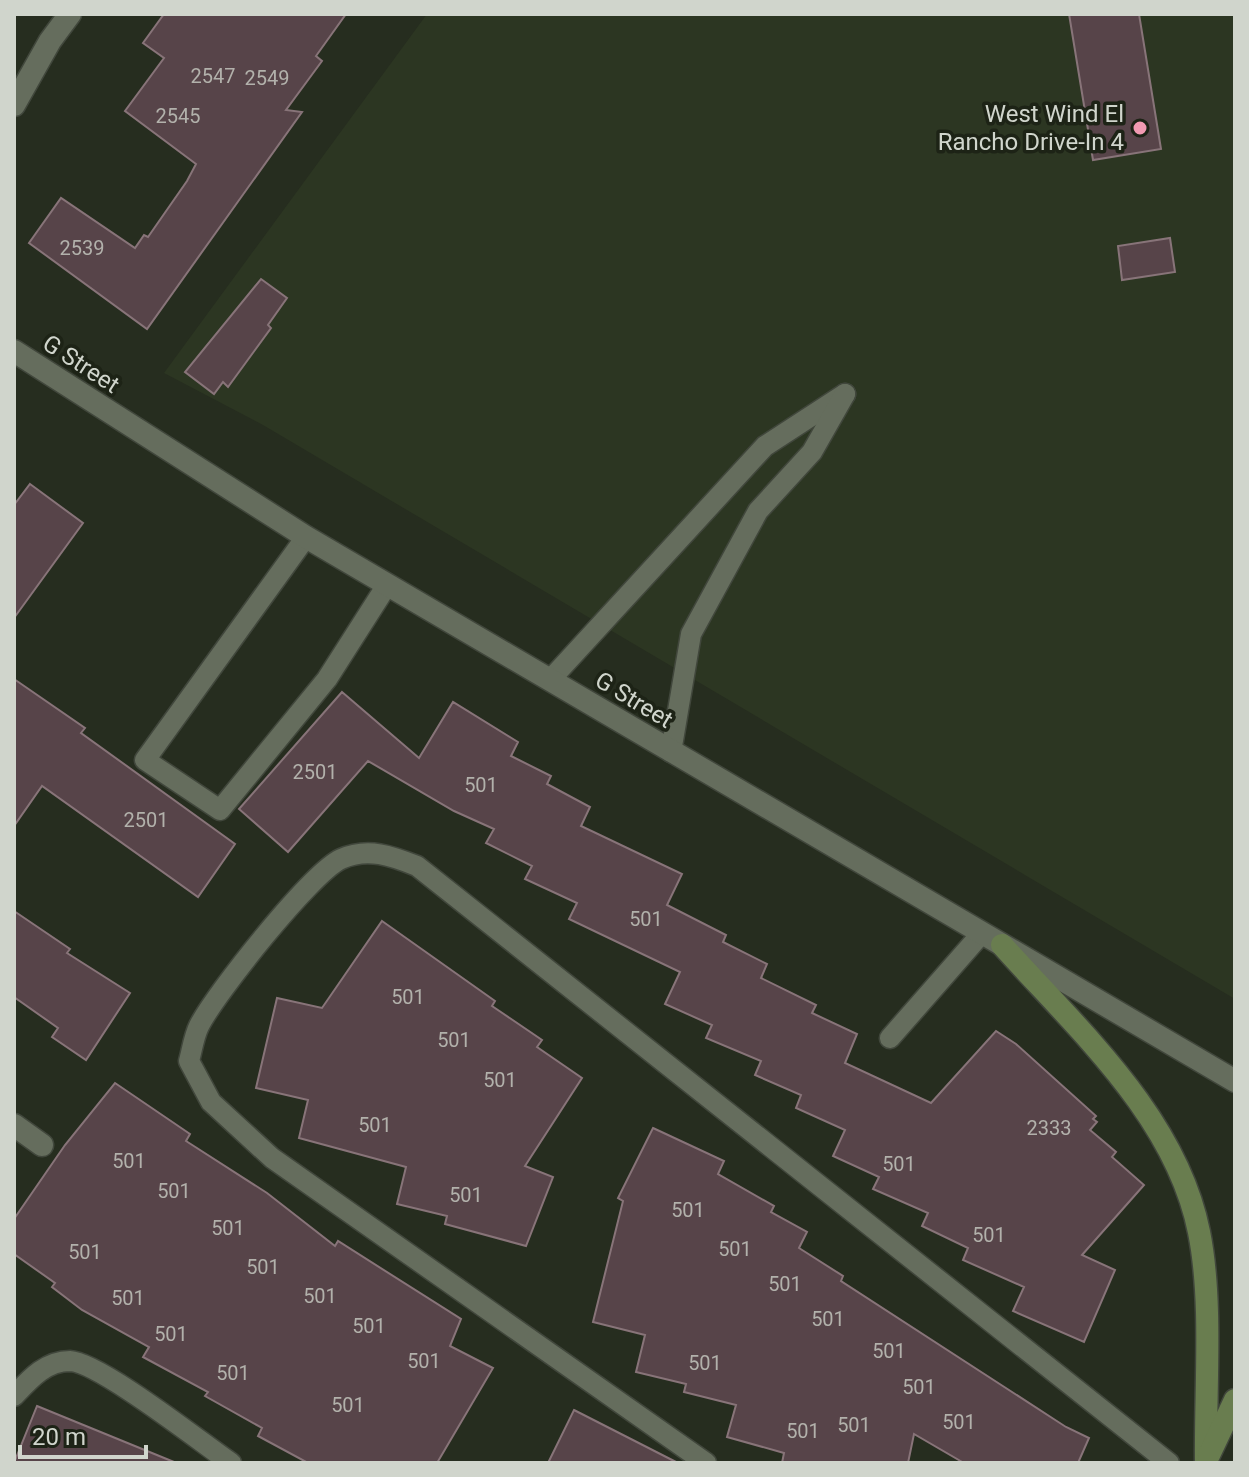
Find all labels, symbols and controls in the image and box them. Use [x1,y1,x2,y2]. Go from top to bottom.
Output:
house number: 2547 [191,64,235,88]
house number: 2549 [245,66,289,90]
place label: West Wind El Rancho Drive-In 4 [938,100,1124,156]
house number: 2545 [156,104,200,128]
marker: West Wind El Rancho Drive-In 4 [1131,119,1149,137]
house number: 2539 [60,236,104,260]
street label: G Street [37,329,125,399]
street label: G Street [590,666,678,734]
house number: 2501 [293,760,337,784]
house number: 501 [464,773,498,797]
house number: 2501 [124,808,168,832]
house number: 501 [629,907,663,931]
house number: 501 [391,985,425,1009]
house number: 501 [437,1028,471,1052]
house number: 501 [483,1068,517,1092]
house number: 501 [358,1113,392,1137]
house number: 2333 [1027,1116,1071,1140]
house number: 501 [112,1149,146,1173]
house number: 501 [882,1152,916,1176]
house number: 501 [157,1179,191,1203]
house number: 501 [449,1183,483,1207]
house number: 501 [671,1198,705,1222]
house number: 501 [211,1216,245,1240]
house number: 501 [972,1223,1006,1247]
house number: 501 [718,1237,752,1261]
house number: 501 [68,1240,102,1264]
house number: 501 [246,1255,280,1279]
house number: 501 [768,1272,802,1296]
house number: 501 [303,1284,337,1308]
house number: 501 [111,1286,145,1310]
house number: 501 [811,1307,845,1331]
house number: 501 [352,1314,386,1338]
house number: 501 [154,1322,188,1346]
house number: 501 [872,1339,906,1363]
house number: 501 [407,1349,441,1373]
house number: 501 [688,1351,722,1375]
house number: 501 [216,1361,250,1385]
house number: 501 [902,1375,936,1399]
house number: 501 [331,1393,365,1417]
scale bar [20,1409,146,1459]
house number: 501 [942,1410,976,1434]
house number: 501 [837,1413,871,1437]
house number: 501 [786,1419,820,1443]
text: 20 m [32,1423,86,1451]

